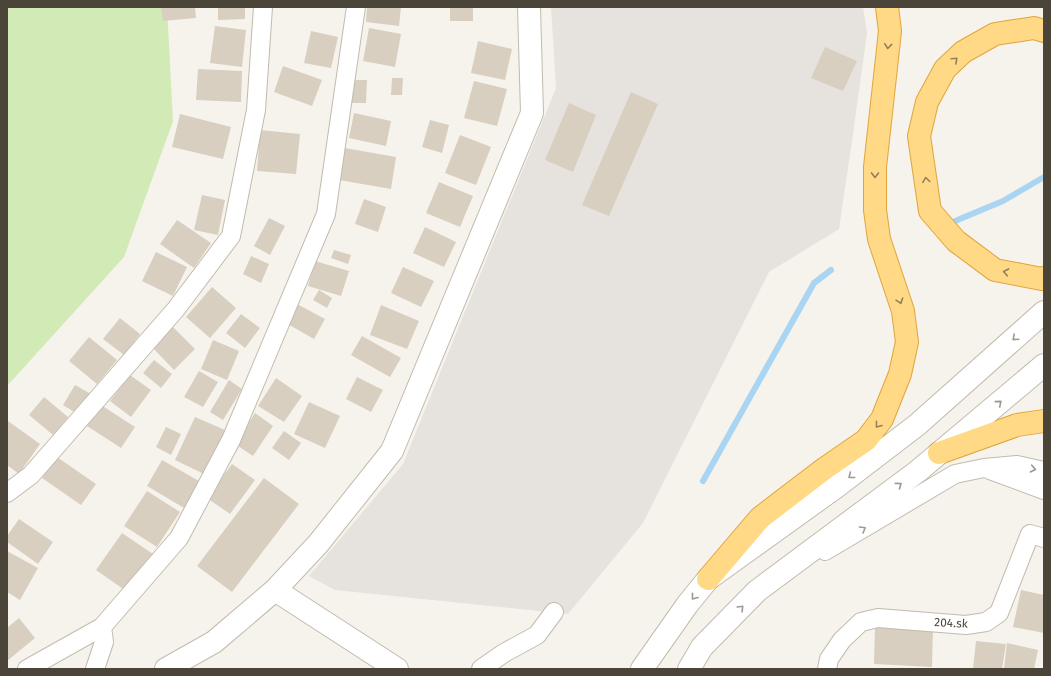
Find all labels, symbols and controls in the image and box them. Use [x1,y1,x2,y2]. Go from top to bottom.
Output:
one-way arrow [884,43,893,49]
one-way arrow [950,58,958,65]
one-way arrow [871,172,879,178]
one-way arrow [922,177,931,183]
one-way arrow [1003,268,1009,276]
one-way arrow [895,298,904,305]
one-way arrow [1012,333,1020,340]
one-way arrow [994,400,1002,407]
one-way arrow [876,420,883,427]
one-way arrow [1029,464,1036,472]
one-way arrow [849,471,856,478]
one-way arrow [894,483,901,490]
one-way arrow [859,526,866,533]
one-way arrow [691,593,698,600]
one-way arrow [736,605,744,613]
street label: 204.sk [934,615,969,631]

